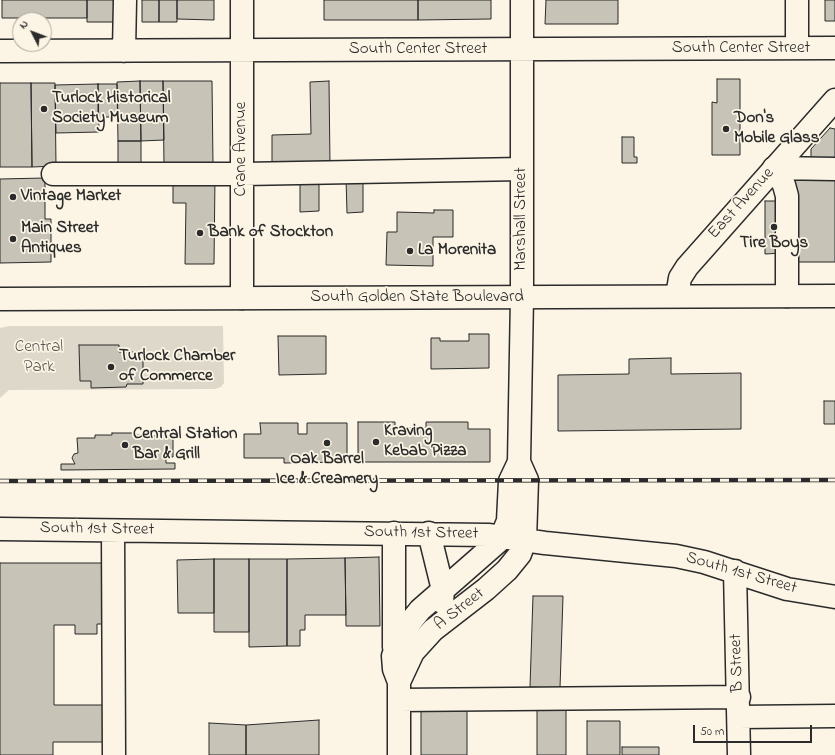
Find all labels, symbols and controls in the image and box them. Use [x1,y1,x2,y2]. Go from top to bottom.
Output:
north arrow [12,12,52,52]
text: N [15,17,32,33]
street label: South Center Street [672,39,810,59]
street label: South Center Street [349,40,487,60]
place label: Turlock Historical Society Museum [52,89,171,129]
street label: Crane Avenue [232,102,252,196]
marker: Turlock Historical Society Museum [39,104,49,114]
place label: Don's Mobile Glass [734,109,819,149]
marker: Don's Mobile Glass [721,124,731,134]
street label: East Avenue [705,164,779,244]
street label: Marshall Street [512,167,532,271]
place label: Vintage Market [21,187,121,207]
marker: Vintage Market [8,192,18,202]
place label: Main Street Antiques [21,219,99,259]
marker: Tire Boys [769,222,779,232]
place label: Bank of Stockton [208,223,333,243]
marker: Bank of Stockton [195,228,205,238]
marker: Main Street Antiques [8,234,18,244]
place label: Tire Boys [740,234,808,254]
place label: La Morenita [418,241,496,261]
marker: La Morenita [405,246,415,256]
street label: South Golden State Boulevard [310,288,524,308]
park label: Central Park [15,338,63,378]
place label: Turlock Chamber of Commerce [119,347,235,387]
marker: Turlock Chamber of Commerce [106,362,116,372]
place label: Kraving Kebab Pizza [384,422,467,462]
place label: Central Station Bar & Grill [133,425,237,465]
marker: Kraving Kebab Pizza [371,437,381,447]
marker: Oak Barrel Ice & Creamery [322,438,332,448]
marker: Central Station Bar & Grill [120,440,130,450]
place label: Oak Barrel Ice & Creamery [276,450,378,490]
street label: South 1st Street [40,519,154,541]
street label: South 1st Street [364,523,478,545]
street label: South 1st Street [683,548,799,600]
street label: A Street [431,584,489,636]
street label: B Street [727,633,749,693]
scale bar [695,717,814,743]
text: 50 m [700,723,724,741]

